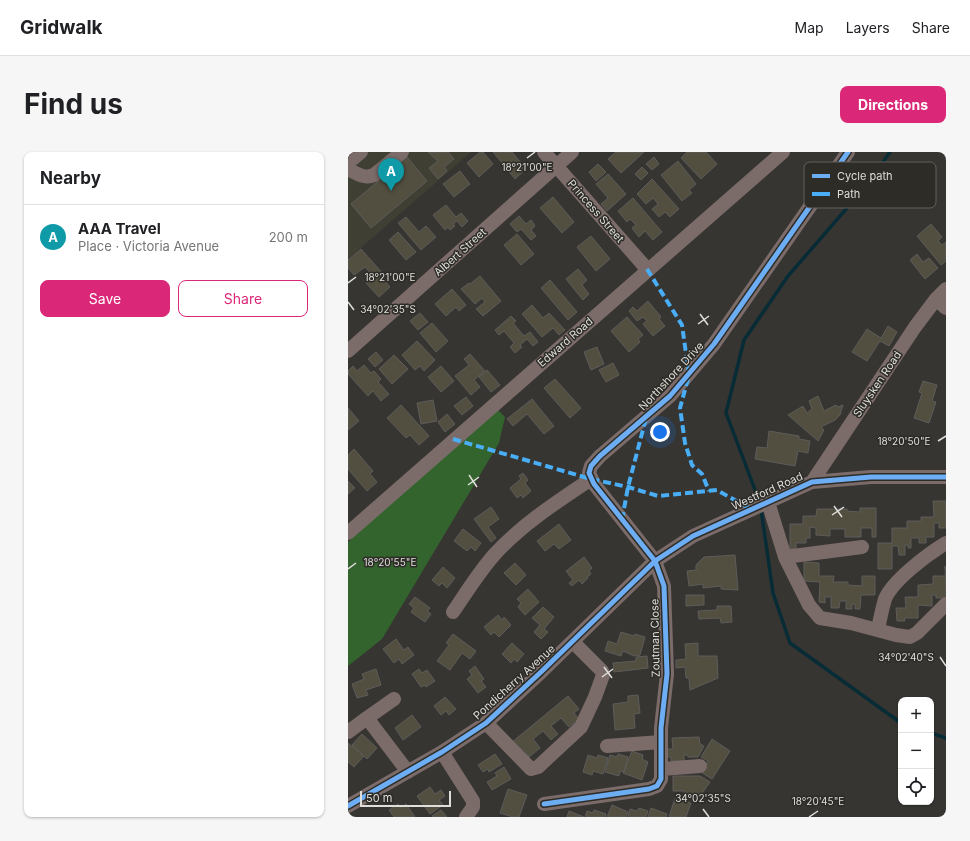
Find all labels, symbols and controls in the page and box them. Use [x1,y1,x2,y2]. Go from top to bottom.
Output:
text: Gridwalk [20,16,103,39]
text: Map [795,19,824,36]
text: Layers [846,19,890,36]
text: Share [912,19,950,36]
button: Directions [840,86,946,123]
text: Find us [24,87,123,121]
pin: A [378,158,404,191]
text: 18°21'00"E [501,161,553,173]
legend [804,162,936,208]
text: Nearby [40,168,101,188]
text: Cycle path [837,169,893,183]
street label: Princess Street [565,177,627,246]
text: Path [837,187,860,201]
text: AAA Travel [78,219,161,238]
street label: Albert Street [431,225,489,279]
text: A [48,229,58,245]
text: 200 m [269,229,308,245]
text: Place · Victoria Avenue [78,238,219,254]
text: 18°21'00"E [364,271,416,283]
button: Save [40,280,170,317]
button: Share [178,280,308,317]
text: 34°02'35"S [360,303,416,315]
street label: Edward Road [534,314,596,370]
street label: Northshore Drive [636,339,706,413]
street label: Sluysken Road [850,348,904,420]
your location [650,422,670,442]
text: 18°20'50"E [877,435,931,447]
street label: Westford Road [729,469,805,513]
text: 18°20'55"E [364,556,416,568]
street label: Zoutman Close [647,599,663,677]
street label: Pondicherry Avenue [470,642,558,722]
text: 34°02'40"S [878,651,934,663]
map controls [898,697,934,805]
button: + [898,697,934,733]
button: − [898,733,934,769]
button: locate [898,769,934,805]
scale bar [360,789,451,808]
text: 50 m [366,791,392,805]
text: 34°02'35"S [675,792,731,804]
text: 18°20'45"E [792,795,844,807]

